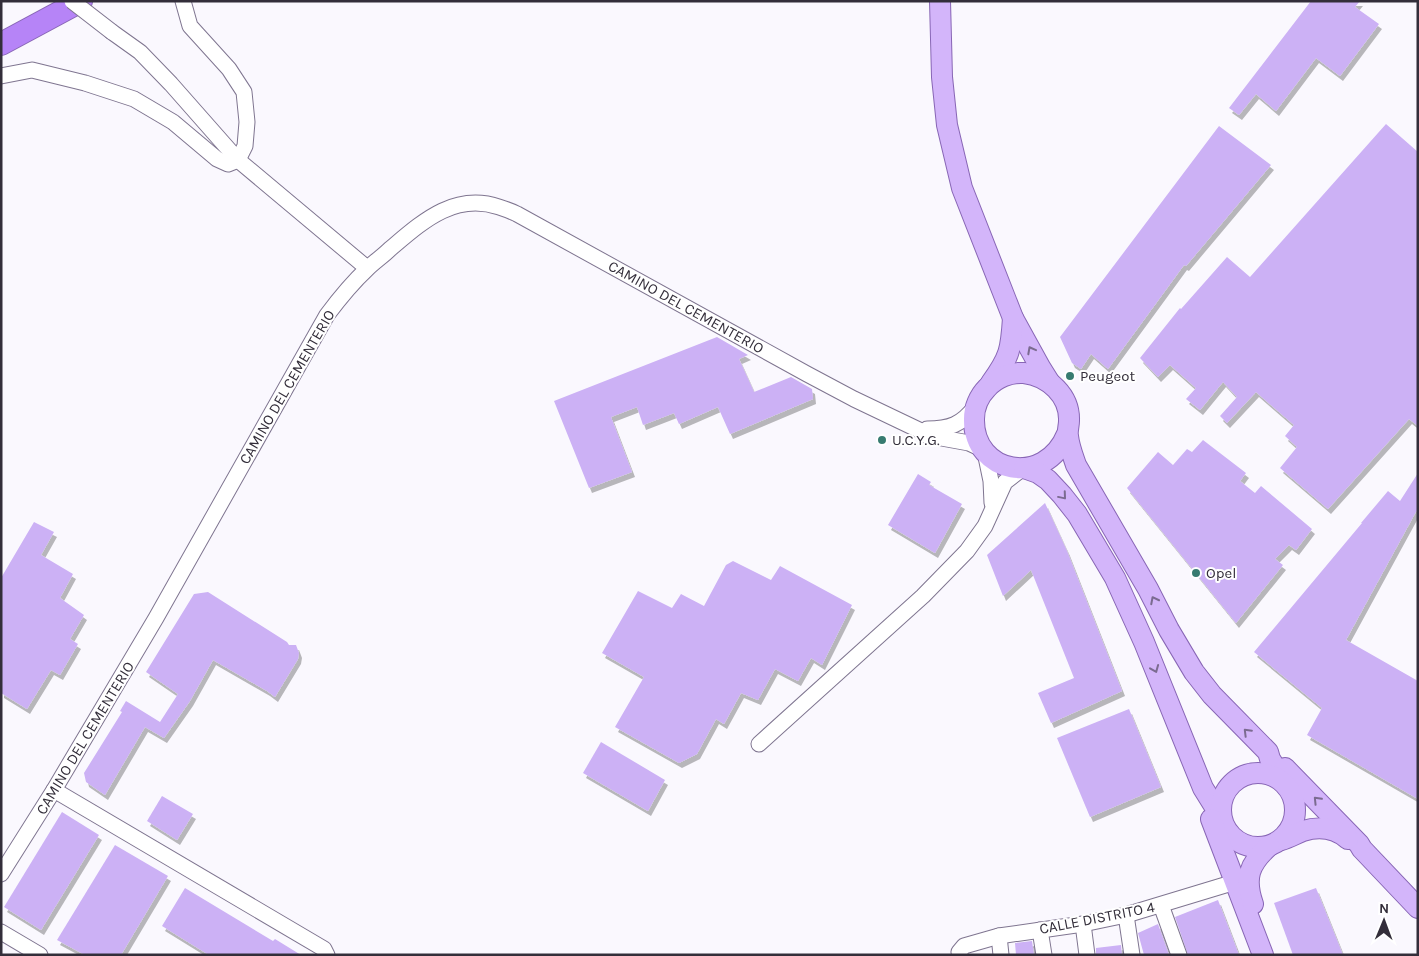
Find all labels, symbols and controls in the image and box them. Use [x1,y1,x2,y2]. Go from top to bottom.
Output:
street label: CAMINO DEL CEMENTERIO [605,257,767,357]
street label: CAMINO DEL CEMENTERIO [235,307,339,467]
one-way arrow [1027,347,1037,356]
place label: Peugeot [1080,367,1135,385]
marker: Peugeot [1064,370,1076,382]
place label: U.C.Y.G. [892,431,940,449]
marker: U.C.Y.G. [876,434,888,446]
one-way arrow [1057,490,1066,499]
place label: Opel [1206,564,1236,582]
marker: Opel [1190,567,1202,579]
one-way arrow [1150,597,1160,606]
street label: CAMINO DEL CEMENTERIO [32,658,138,818]
one-way arrow [1150,665,1160,673]
one-way arrow [1244,729,1253,738]
one-way arrow [1314,797,1323,806]
north arrow [1359,896,1409,946]
street label: CALLE DISTRITO 4 [1038,898,1157,938]
text: N [1379,900,1389,917]

